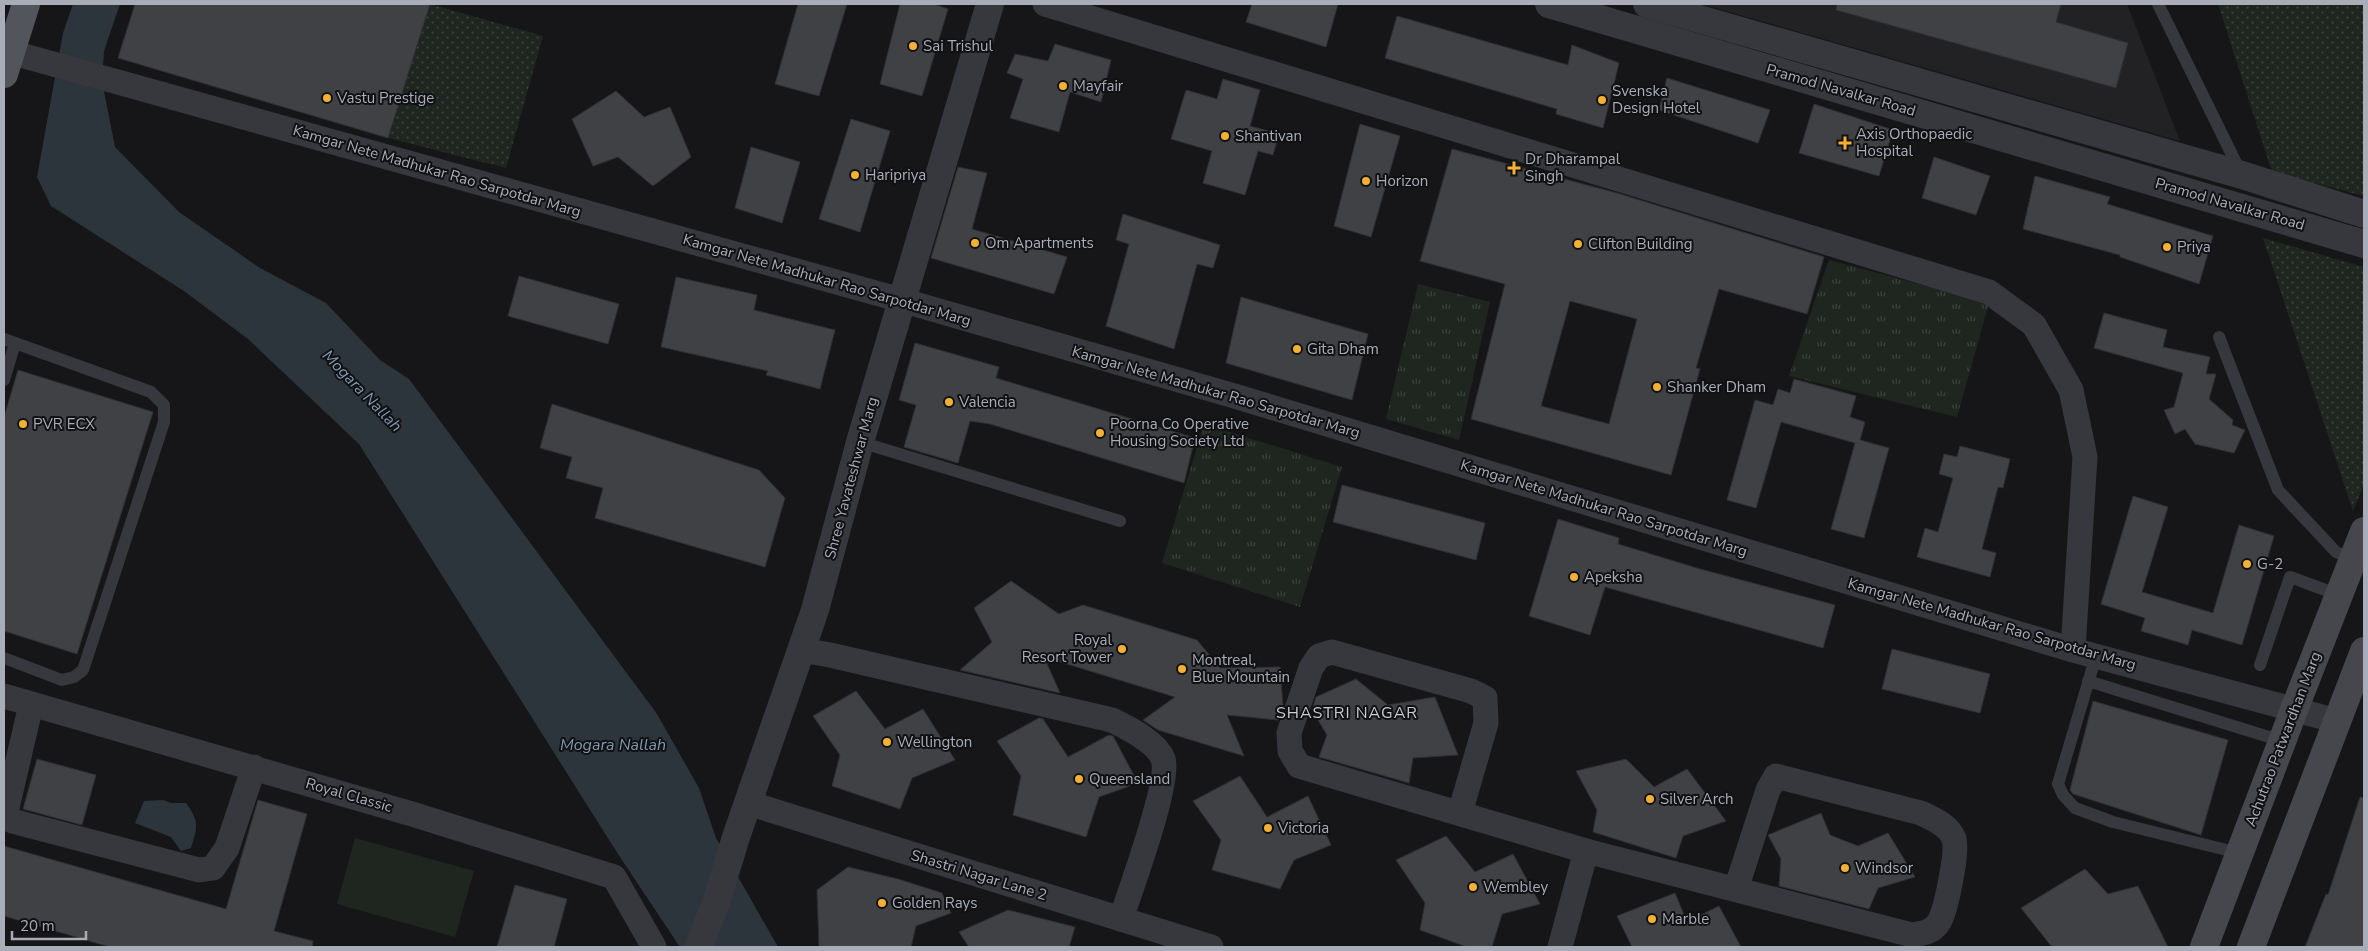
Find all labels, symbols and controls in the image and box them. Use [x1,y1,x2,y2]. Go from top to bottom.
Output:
place label: Sai Trishul [923,36,993,56]
marker: Sai Trishul [907,40,919,52]
street label: Pramod Navalkar Road [1764,59,1918,121]
place label: Mayfair [1073,76,1124,96]
marker: Mayfair [1057,80,1069,92]
place label: Svenska Design Hotel [1612,81,1701,118]
place label: Vastu Prestige [336,88,434,108]
marker: Vastu Prestige [321,92,333,104]
marker: Svenska Design Hotel [1596,94,1608,106]
street label: Kamgar Nete Madhukar Rao Sarpotdar Marg [291,120,583,222]
place label: Axis Orthopaedic Hospital [1856,124,1972,161]
place label: Shantivan [1235,126,1302,146]
marker: Shantivan [1219,130,1231,142]
marker: Axis Orthopaedic Hospital [1838,136,1852,150]
place label: Dr Dharampal Singh [1525,149,1621,186]
marker: Dr Dharampal Singh [1507,161,1521,175]
place label: Haripriya [865,165,926,185]
marker: Haripriya [849,169,861,181]
place label: Horizon [1376,171,1428,191]
street label: Pramod Navalkar Road [2153,173,2307,235]
marker: Horizon [1360,175,1372,187]
street label: Kamgar Nete Madhukar Rao Sarpotdar Marg [681,229,973,331]
place label: Om Apartments [985,233,1094,253]
place label: Clifton Building [1588,234,1692,254]
marker: Om Apartments [969,237,981,249]
place label: Priya [2177,237,2211,257]
marker: Clifton Building [1572,238,1584,250]
marker: Priya [2161,241,2173,253]
place label: Gita Dham [1307,339,1379,359]
street label: Kamgar Nete Madhukar Rao Sarpotdar Marg [1070,341,1362,443]
marker: Gita Dham [1291,343,1303,355]
water label: Mogara Nallah [317,345,407,437]
place label: Shanker Dham [1667,377,1766,397]
marker: Shanker Dham [1651,381,1663,393]
place label: Valencia [958,392,1016,412]
street label: Shree Yavateshwar Marg [820,395,882,561]
marker: Valencia [943,396,955,408]
place label: PVR ECX [33,414,95,434]
place label: Poorna Co Operative Housing Society Ltd [1110,414,1249,451]
marker: PVR ECX [17,418,29,430]
marker: Poorna Co Operative Housing Society Ltd [1094,427,1106,439]
street label: Kamgar Nete Madhukar Rao Sarpotdar Marg [1458,455,1750,561]
place label: G-2 [2257,554,2283,574]
marker: G-2 [2241,558,2253,570]
place label: Apeksha [1584,567,1643,587]
marker: Apeksha [1568,571,1580,583]
street label: Kamgar Nete Madhukar Rao Sarpotdar Marg [1846,573,2138,675]
place label: Royal Resort Tower [1022,630,1113,667]
marker: Royal Resort Tower [1116,643,1128,655]
street label: Achutrao Patwardhan Marg [2240,649,2326,829]
place label: Montreal, Blue Mountain [1192,650,1290,687]
marker: Montreal, Blue Mountain [1176,663,1188,675]
district label: SHASTRI NAGAR [1276,702,1418,724]
place label: Wellington [897,732,972,752]
water label: Mogara Nallah [560,734,666,756]
marker: Wellington [881,736,893,748]
place label: Queensland [1089,769,1170,789]
street label: Royal Classic [303,773,395,817]
marker: Queensland [1073,773,1085,785]
place label: Silver Arch [1660,789,1733,809]
marker: Silver Arch [1644,793,1656,805]
place label: Victoria [1277,818,1329,838]
marker: Victoria [1262,822,1274,834]
street label: Shastri Nagar Lane 2 [909,845,1049,905]
place label: Windsor [1855,858,1914,878]
marker: Windsor [1839,862,1851,874]
place label: Wembley [1483,877,1548,897]
marker: Wembley [1467,881,1479,893]
place label: Golden Rays [892,893,977,913]
marker: Golden Rays [876,897,888,909]
scale bar [12,908,86,940]
place label: Marble [1662,909,1709,929]
marker: Marble [1646,913,1658,925]
text: 20 m [20,916,55,936]

